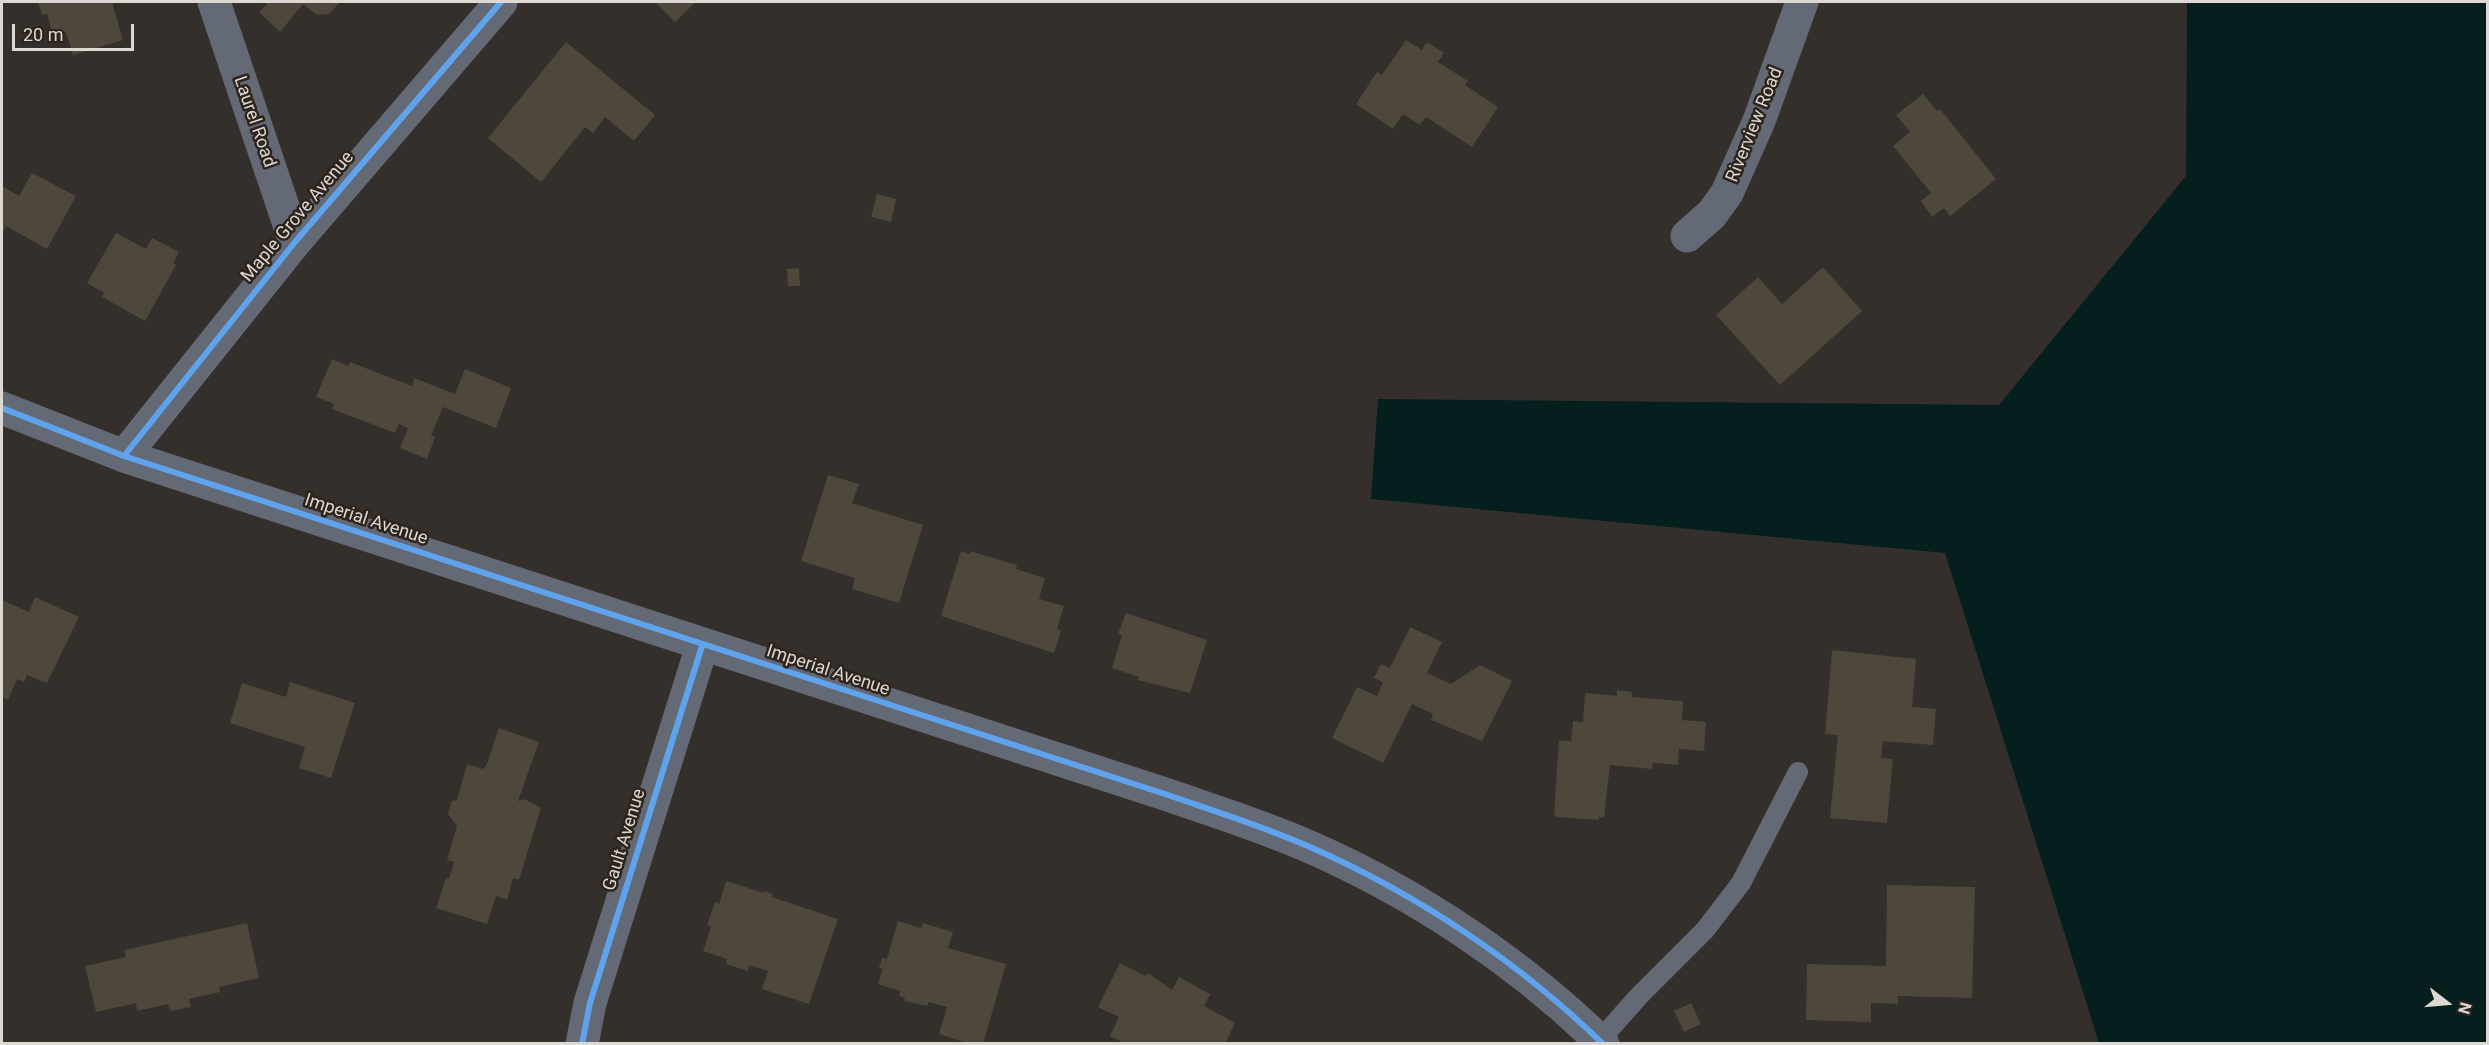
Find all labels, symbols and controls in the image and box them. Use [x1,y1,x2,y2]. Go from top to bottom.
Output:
scale bar [15,12,136,50]
text: 20 m [23,24,63,45]
street label: Riverview Road [1722,64,1788,186]
street label: Laurel Road [228,74,280,170]
street label: Maple Grove Avenue [237,147,359,287]
street label: Imperial Avenue [302,490,430,550]
street label: Imperial Avenue [764,641,892,701]
street label: Gault Avenue [599,786,651,894]
north arrow [2417,973,2477,1033]
text: N [2454,1000,2475,1016]

